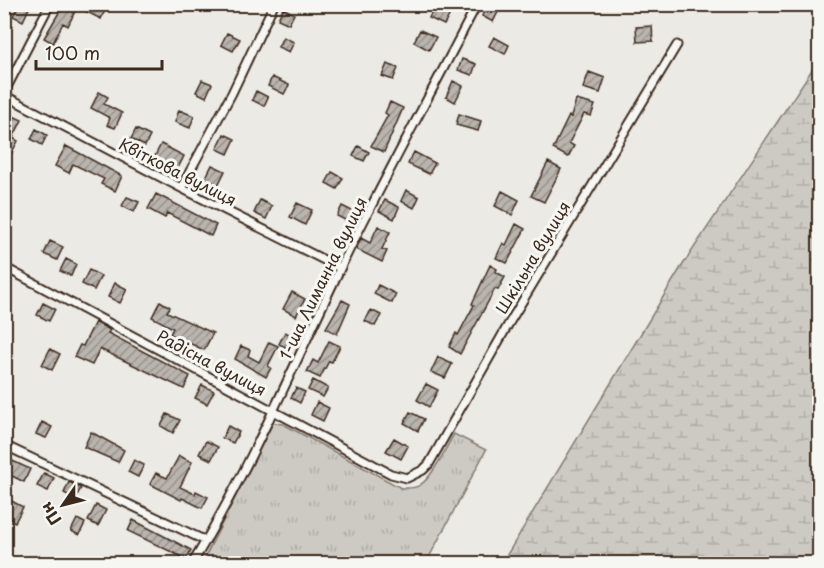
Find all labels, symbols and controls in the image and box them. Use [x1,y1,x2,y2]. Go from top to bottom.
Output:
scale bar [36,33,162,71]
text: 100 m [45,39,100,66]
street label: Квіткова вулиця [115,131,241,211]
street label: 1-ша Лиманна вулиця [272,192,372,364]
street label: Шкільна вулиця [489,196,575,318]
street label: Радісна вулиця [153,323,271,401]
north arrow [33,475,93,535]
text: Пн [33,498,66,531]

